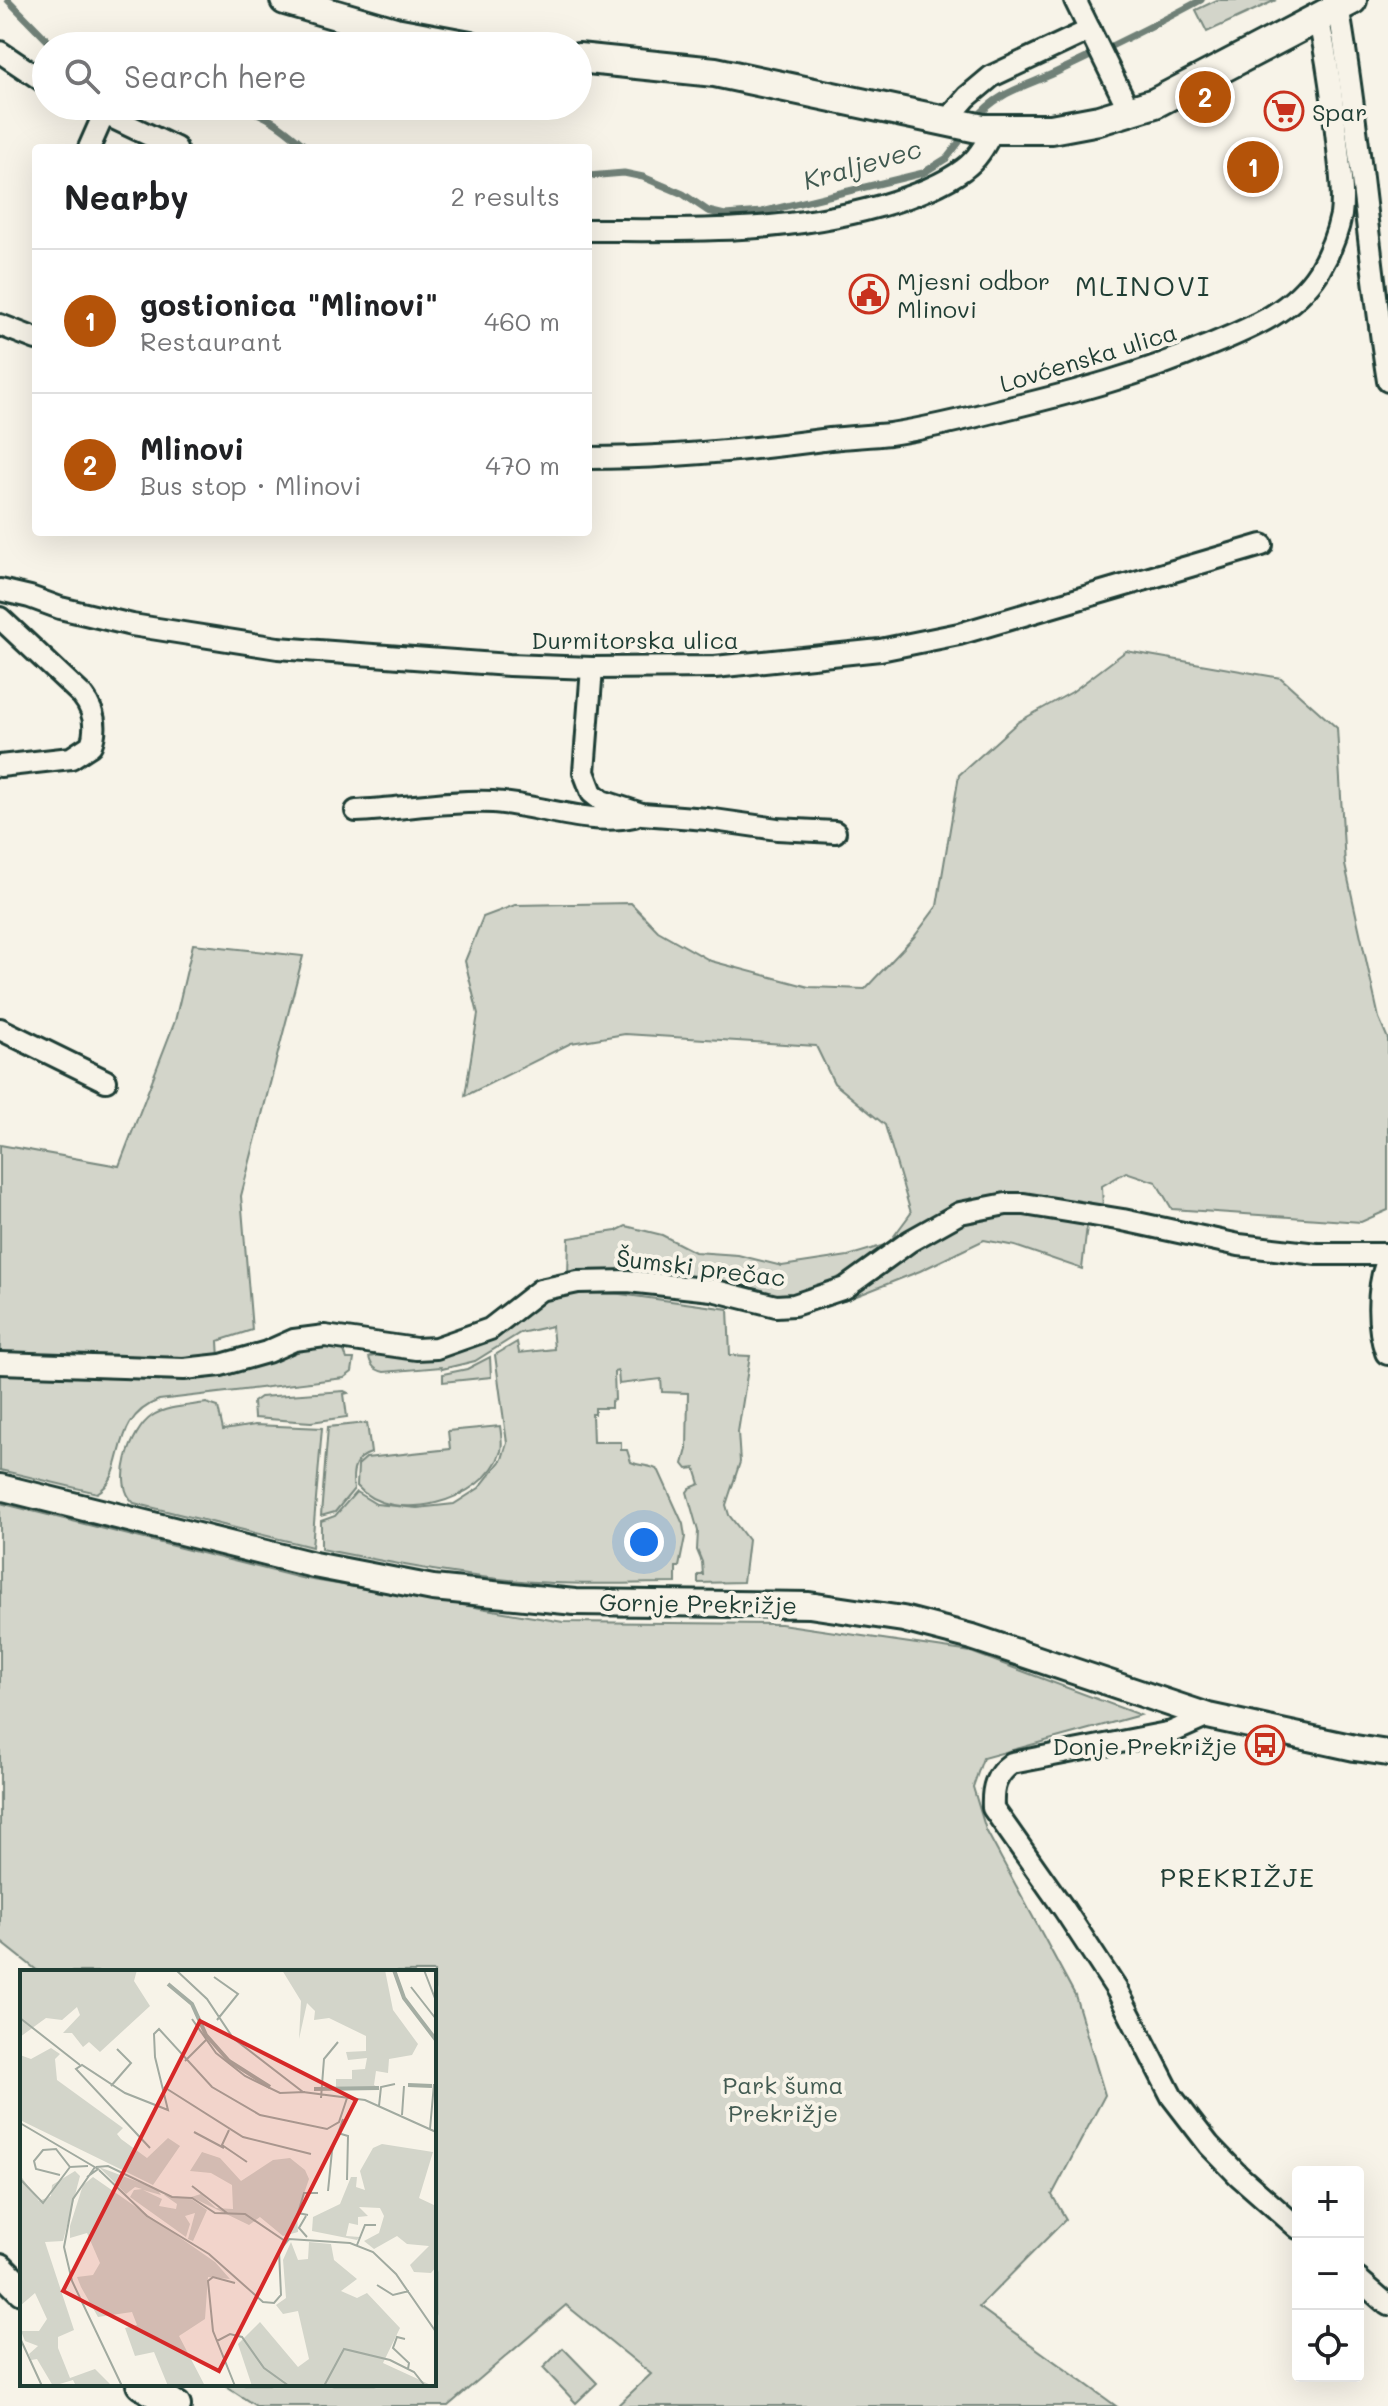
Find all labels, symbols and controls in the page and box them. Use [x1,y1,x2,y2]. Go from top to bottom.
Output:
search box [32,32,592,120]
icon: search [60,54,104,98]
text: Search here [124,56,307,96]
pin: 2 [1179,67,1231,127]
supermarket icon: Spar [1263,90,1305,132]
place label: Spar [1312,96,1367,127]
water label: Kraljevec [799,131,925,197]
pin: 1 [1227,137,1279,197]
text: Nearby [64,174,189,219]
text: 2 results [451,179,560,213]
place label: Mjesni odbor Mlinovi [897,265,1050,324]
district label: MLINOVI [1075,267,1211,303]
public building icon: Mjesni odbor Mlinovi [848,273,890,315]
text: gostionica "Mlinovi" [140,284,438,324]
text: 1 [84,304,96,338]
text: 460 m [484,304,560,338]
street label: Lovćenska ulica [996,315,1180,399]
text: Restaurant [140,324,282,358]
text: Mlinovi [140,428,244,468]
text: 2 [83,448,97,482]
text: 470 m [485,448,560,482]
text: Bus stop · Mlinovi [140,468,362,502]
street label: Durmitorska ulica [531,624,739,655]
street label: Šumski prečac [615,1241,787,1293]
your location [624,1522,664,1562]
street label: Gornje Prekrižje [599,1586,797,1620]
bus stop icon: Donje Prekrižje [1244,1724,1286,1766]
place label: Donje Prekrižje [1052,1730,1237,1761]
district label: PREKRIŽJE [1160,1860,1316,1894]
inset map [20,1970,436,2386]
park label: Park šuma Prekrižje [723,2069,843,2128]
map controls [1292,2166,1364,2382]
button: + [1292,2166,1364,2238]
button: − [1292,2238,1364,2310]
button: locate [1292,2310,1364,2382]

